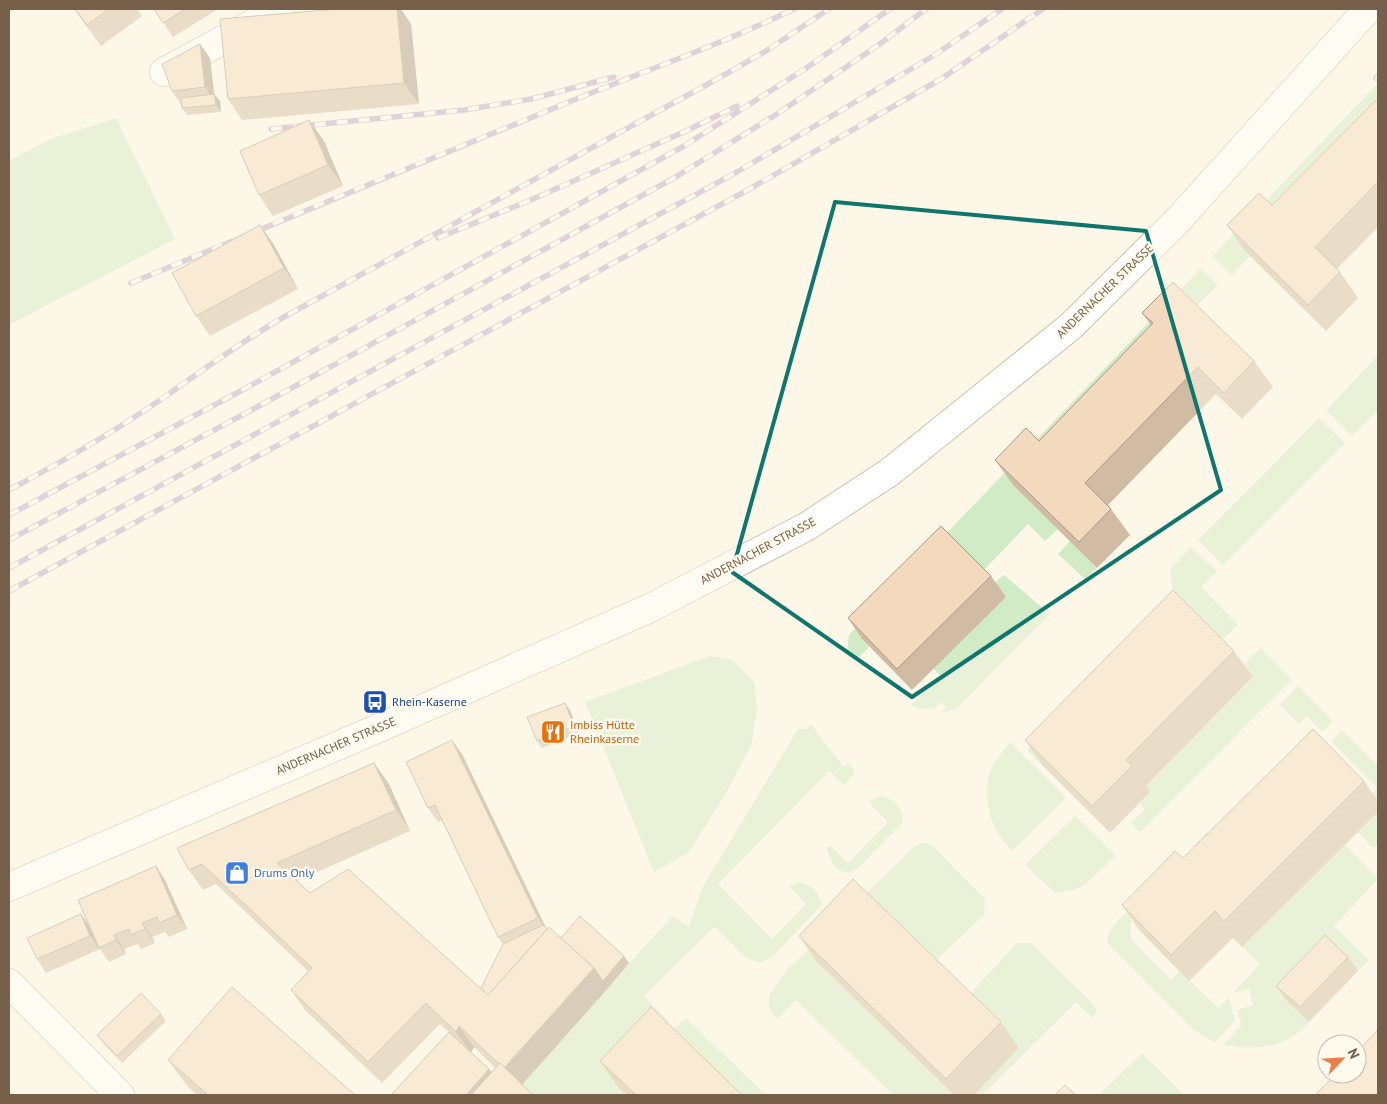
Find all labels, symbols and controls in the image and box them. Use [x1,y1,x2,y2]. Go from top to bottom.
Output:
street label: ANDERNACHER STRASSE [1053,240,1156,341]
street label: ANDERNACHER STRASSE [697,514,818,587]
bus stop icon: Rhein-Kaserne [362,689,388,715]
place label: Rhein-Kaserne [392,694,467,709]
street label: ANDERNACHER STRASSE [273,713,398,778]
place label: Imbiss Hütte Rheinkaserne [570,717,639,746]
restaurant icon: Imbiss Hütte Rheinkaserne [540,719,566,745]
shop icon: Drums Only [224,860,250,886]
place label: Drums Only [254,865,315,880]
north arrow [1317,1034,1367,1084]
text: N [1344,1046,1364,1061]

